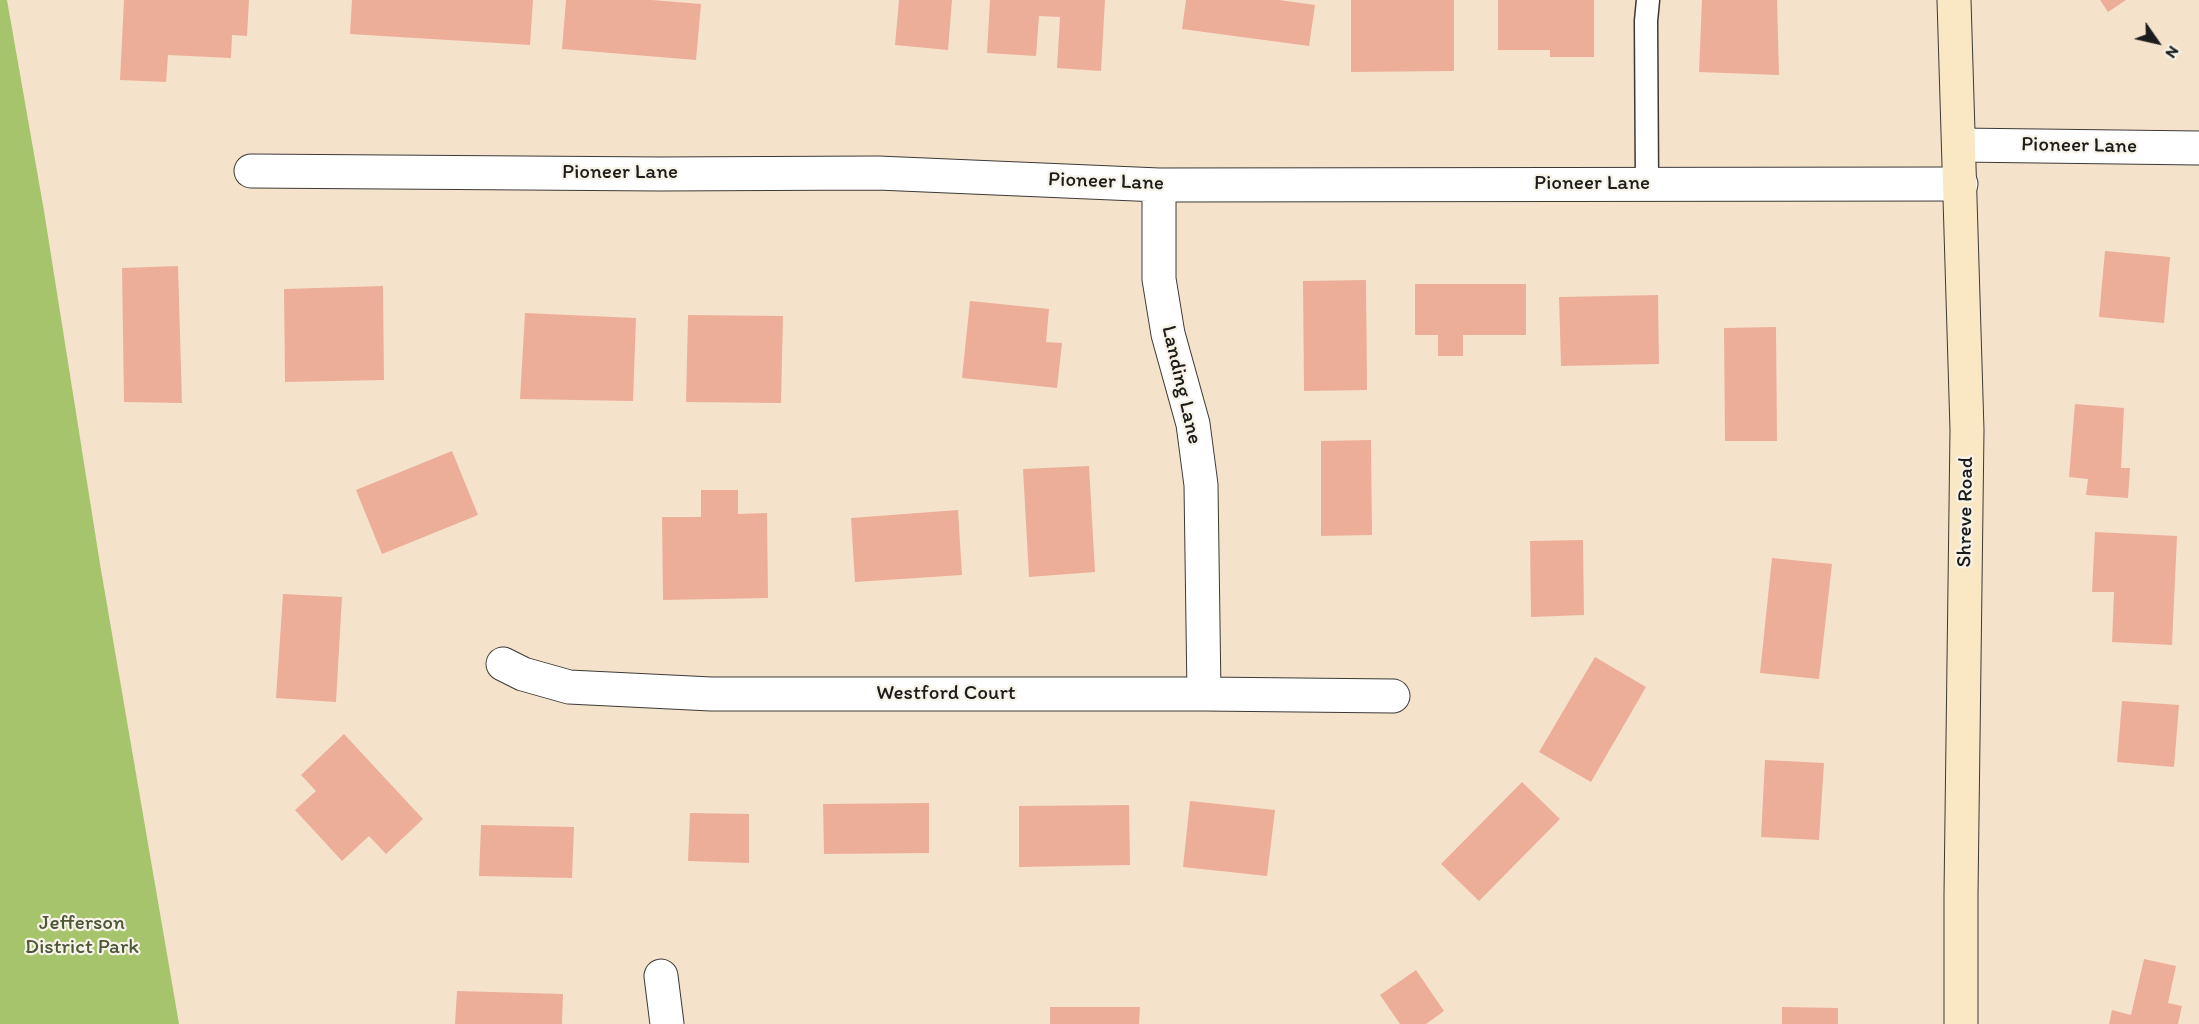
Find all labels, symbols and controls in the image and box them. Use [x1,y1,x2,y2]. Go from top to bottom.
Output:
north arrow [2127,12,2187,72]
text: N [2161,43,2183,62]
street label: Pioneer Lane [2021,132,2137,160]
street label: Pioneer Lane [562,160,678,186]
street label: Pioneer Lane [1048,167,1164,197]
street label: Pioneer Lane [1534,171,1650,197]
street label: Landing Lane [1155,323,1207,447]
street label: Shreve Road [1952,456,1980,568]
street label: Westford Court [876,681,1016,707]
park label: Jefferson District Park [25,911,139,961]

